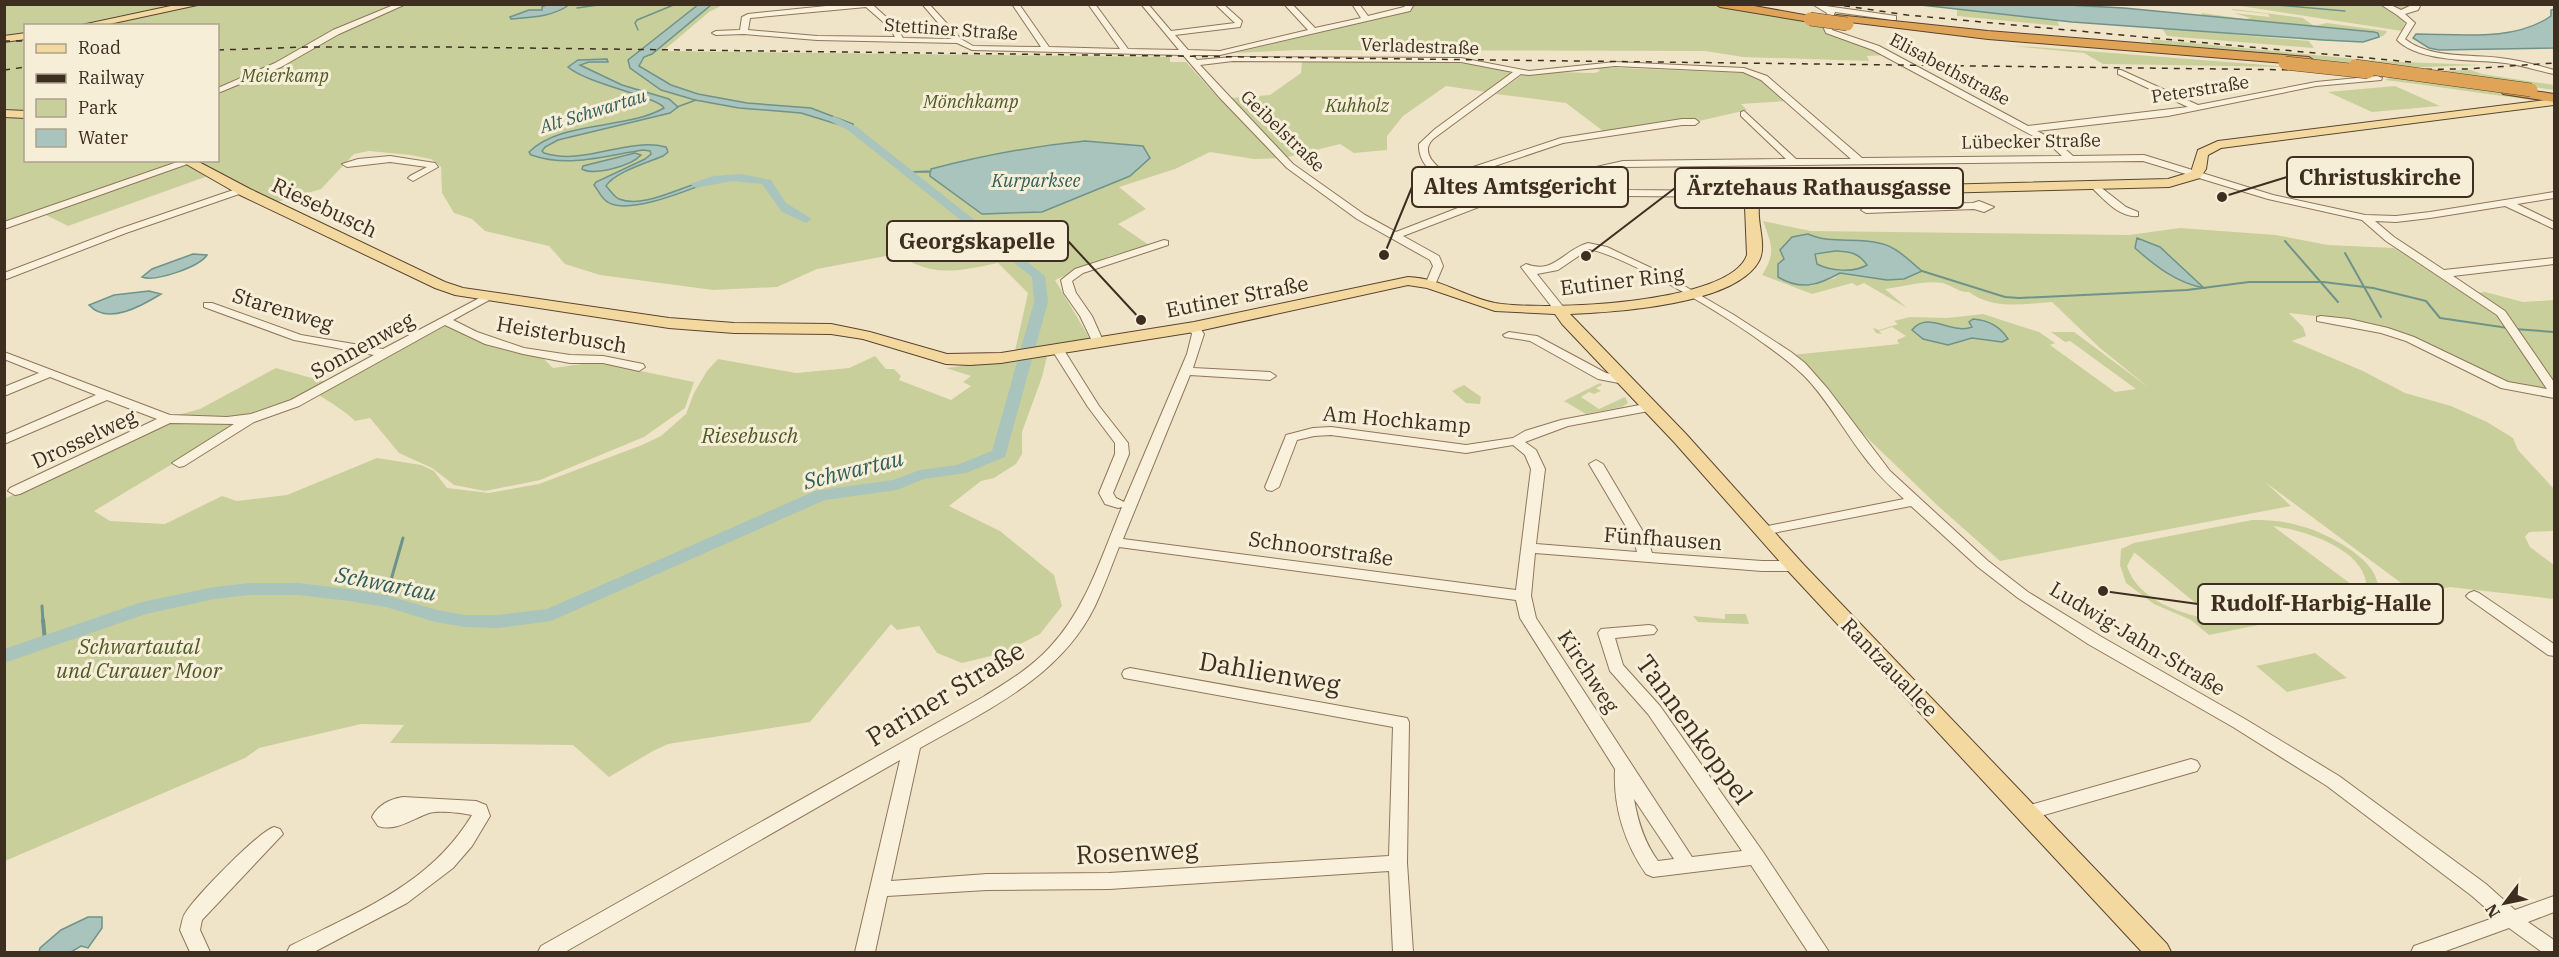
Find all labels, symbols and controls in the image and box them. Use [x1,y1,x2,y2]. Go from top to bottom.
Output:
street label: Stettiner Straße [883,13,1019,45]
legend [24,24,219,162]
street label: Elisabethstraße [1886,28,2014,110]
street label: Verladestraße [1360,32,1480,60]
text: Road [78,36,121,59]
park label: Meierkamp [240,64,329,87]
text: Railway [78,66,144,89]
street label: Peterstraße [2150,70,2250,108]
water label: Alt Schwartau [536,84,650,138]
street label: Geibelstraße [1236,85,1330,177]
park label: Mönchkamp [922,90,1019,113]
park label: Kuhholz [1324,94,1390,117]
text: Park [78,96,118,119]
text: Water [78,126,128,149]
street label: Lübecker Straße [1961,128,2101,154]
callout: Christuskirche [2287,157,2473,197]
text: Christuskirche [2299,162,2461,191]
callout: Altes Amtsgericht [1412,167,1628,207]
callout: Ärztehaus Rathausgasse [1675,168,1963,208]
water label: Kurparksee [991,169,1081,192]
street label: Riesebusch [268,170,382,244]
text: Altes Amtsgericht [1424,171,1616,200]
text: Ärztehaus Rathausgasse [1687,172,1951,201]
callout: Georgskapelle [887,221,1068,261]
text: Georgskapelle [899,226,1055,255]
street label: Eutiner Ring [1558,258,1686,302]
street label: Eutiner Straße [1163,268,1311,324]
street label: Starenweg [229,280,337,338]
street label: Sonnenweg [305,305,419,385]
street label: Heisterbusch [494,309,630,359]
street label: Am Hochkamp [1322,399,1472,439]
street label: Drosselweg [27,401,142,475]
park label: Riesebusch [701,421,799,449]
water label: Schwartau [799,442,906,496]
street label: Fünfhausen [1603,520,1723,556]
street label: Schnoorstraße [1247,524,1395,572]
water label: Schwartau [332,559,439,607]
street label: Ludwig-Jahn-Straße [2045,574,2231,702]
callout: Rudolf-Harbig-Halle [2198,584,2443,624]
text: Rudolf-Harbig-Halle [2210,588,2432,617]
street label: Rantzauallee [1835,611,1945,723]
street label: Kirchweg [1552,624,1626,718]
park label: Schwartautal und Curauer Moor [56,632,223,684]
street label: Pariner Straße [860,632,1030,754]
street label: Dahlienweg [1197,643,1343,701]
street label: Tannenkoppel [1629,647,1761,811]
street label: Rosenweg [1075,831,1199,871]
north arrow [2475,873,2535,933]
text: N [2480,900,2504,922]

